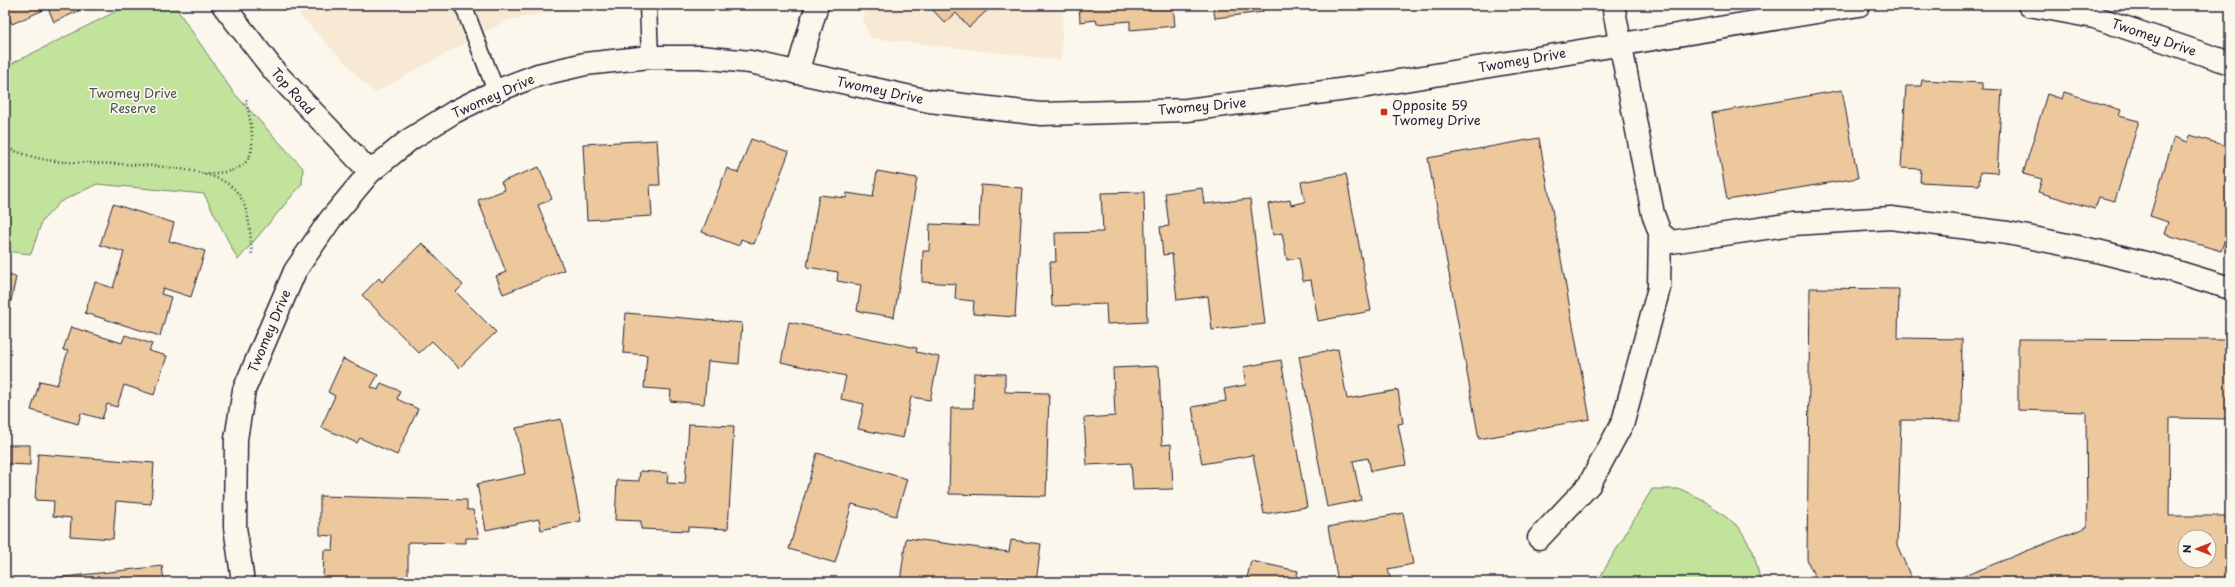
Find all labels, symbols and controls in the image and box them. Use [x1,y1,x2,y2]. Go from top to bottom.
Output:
street label: Twomey Drive [2109,13,2199,60]
street label: Twomey Drive [1477,42,1567,77]
street label: Top Road [267,63,320,118]
street label: Twomey Drive [448,69,537,122]
street label: Twomey Drive [835,71,925,108]
park label: Twomey Drive Reserve [89,83,177,117]
street label: Twomey Drive [1157,92,1247,119]
place label: Opposite 59 Twomey Drive [1392,95,1481,129]
marker: Opposite 59 Twomey Drive [1379,107,1389,117]
street label: Twomey Drive [242,286,295,375]
north arrow [2177,529,2217,569]
text: N [2178,544,2195,553]

